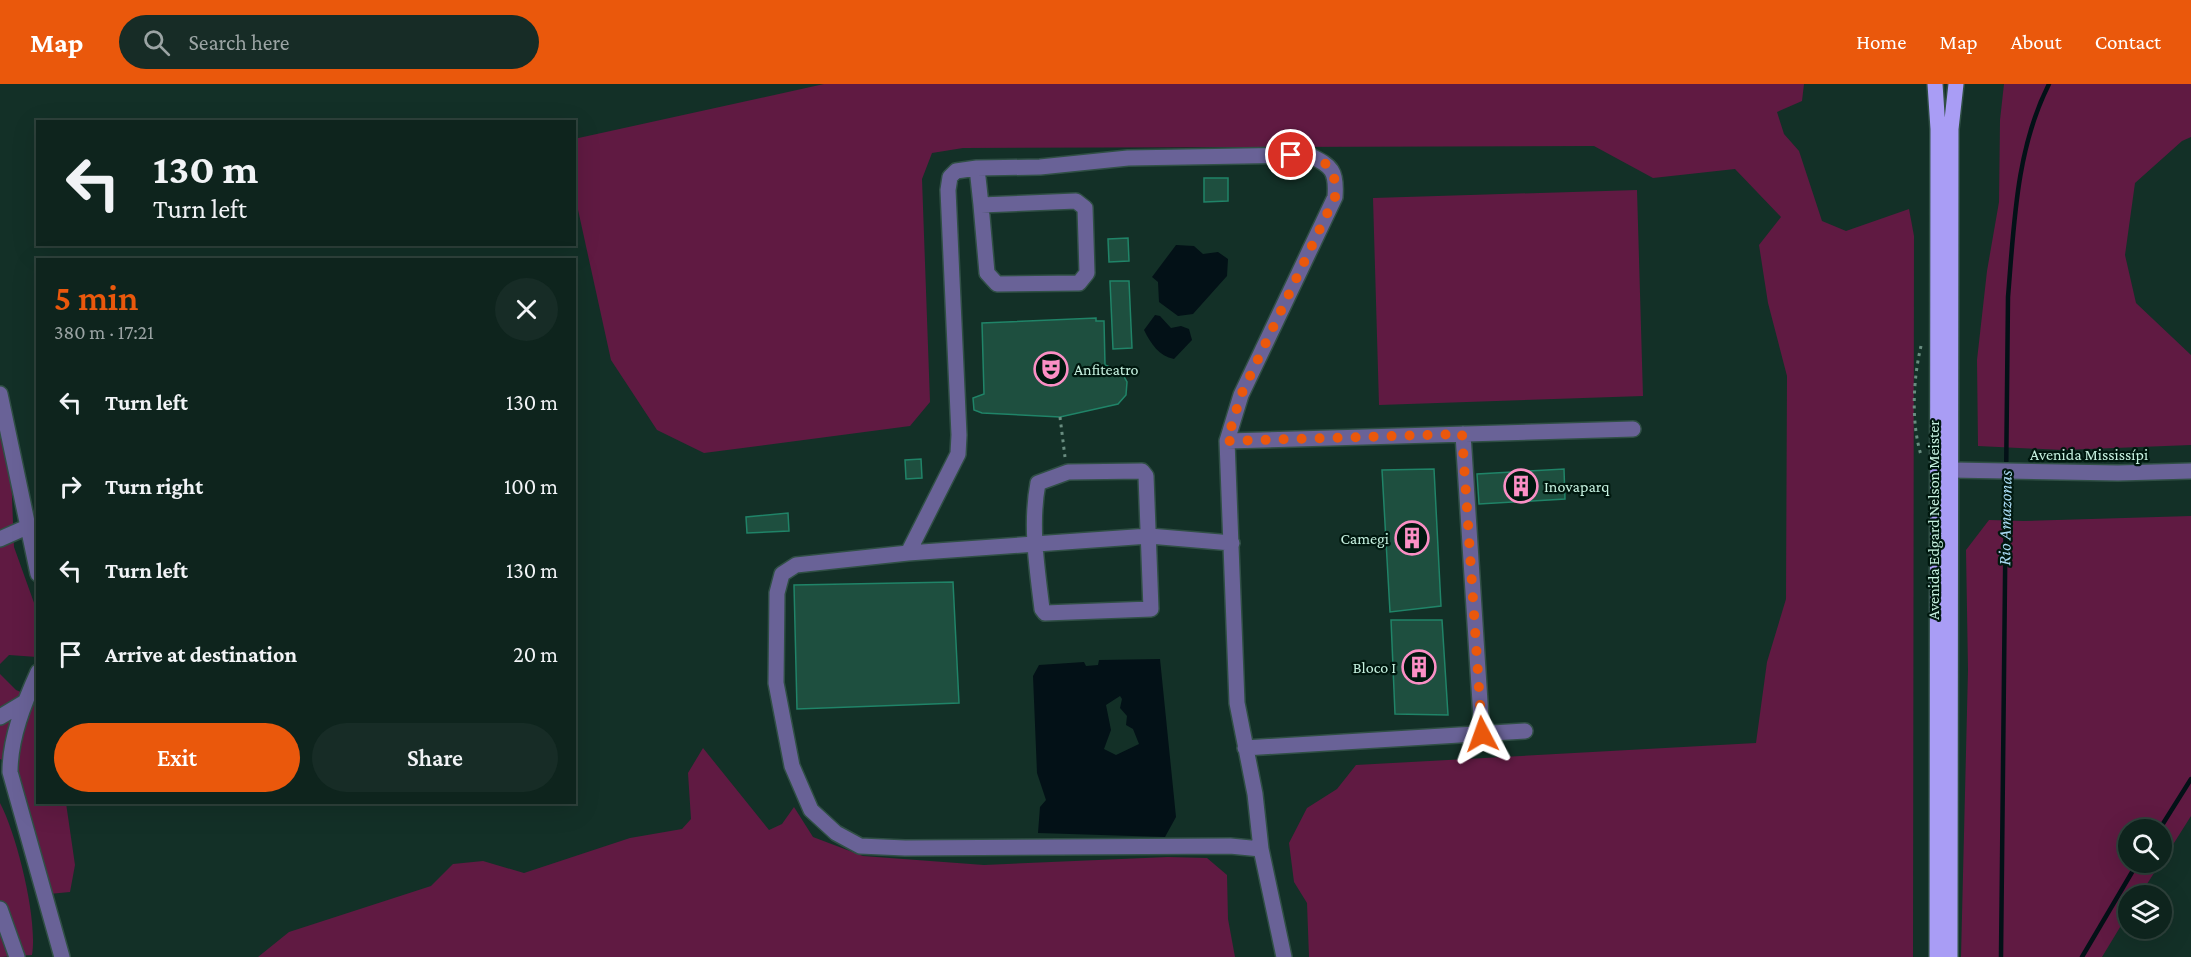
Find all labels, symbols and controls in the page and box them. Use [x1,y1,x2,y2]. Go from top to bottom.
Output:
search box [119,15,539,69]
icon: search [140,26,173,59]
text: Map [30,27,83,58]
text: Search here [188,30,289,55]
text: Home [1856,30,1906,54]
text: Map [1939,30,1978,54]
text: About [2011,30,2062,54]
text: Contact [2095,30,2161,54]
pin [1265,129,1316,180]
icon: arrive [1274,138,1307,171]
icon: left [54,144,132,222]
text: 130 m [153,145,258,192]
text: Turn left [153,194,247,224]
text: 5 min [54,278,138,318]
button: close [495,278,558,341]
text: 380 m · 17:21 [54,321,154,343]
theatre icon: Anfiteatro [1033,351,1069,387]
place label: Anfiteatro [1074,361,1139,378]
icon: left [54,386,87,419]
text: Turn left [105,390,188,415]
text: 130 m [506,390,558,415]
street label: Avenida Edgard Nelson Meister [1925,420,1943,620]
street label: Avenida Mississípi [2030,446,2148,464]
building icon: Inovaparq [1503,468,1539,504]
icon: right [54,470,87,503]
water label: Rio Amazonas [1994,470,2016,566]
text: Turn right [105,474,203,499]
text: 100 m [504,474,558,499]
place label: Inovaparq [1544,478,1610,496]
building icon: Camegi [1394,520,1430,556]
place label: Camegi [1340,530,1389,548]
icon: left [54,554,87,587]
text: Turn left [105,558,188,583]
text: 130 m [506,558,558,583]
icon: arrive [54,638,87,671]
text: Arrive at destination [105,642,297,667]
text: 20 m [513,642,558,667]
building icon: Bloco I [1401,649,1437,685]
place label: Bloco I [1353,659,1396,676]
position arrow [1450,702,1514,766]
button: Exit [54,723,300,792]
button: Share [312,723,558,792]
map controls [2118,819,2172,939]
button: search [2118,819,2172,873]
button: layers [2118,885,2172,939]

